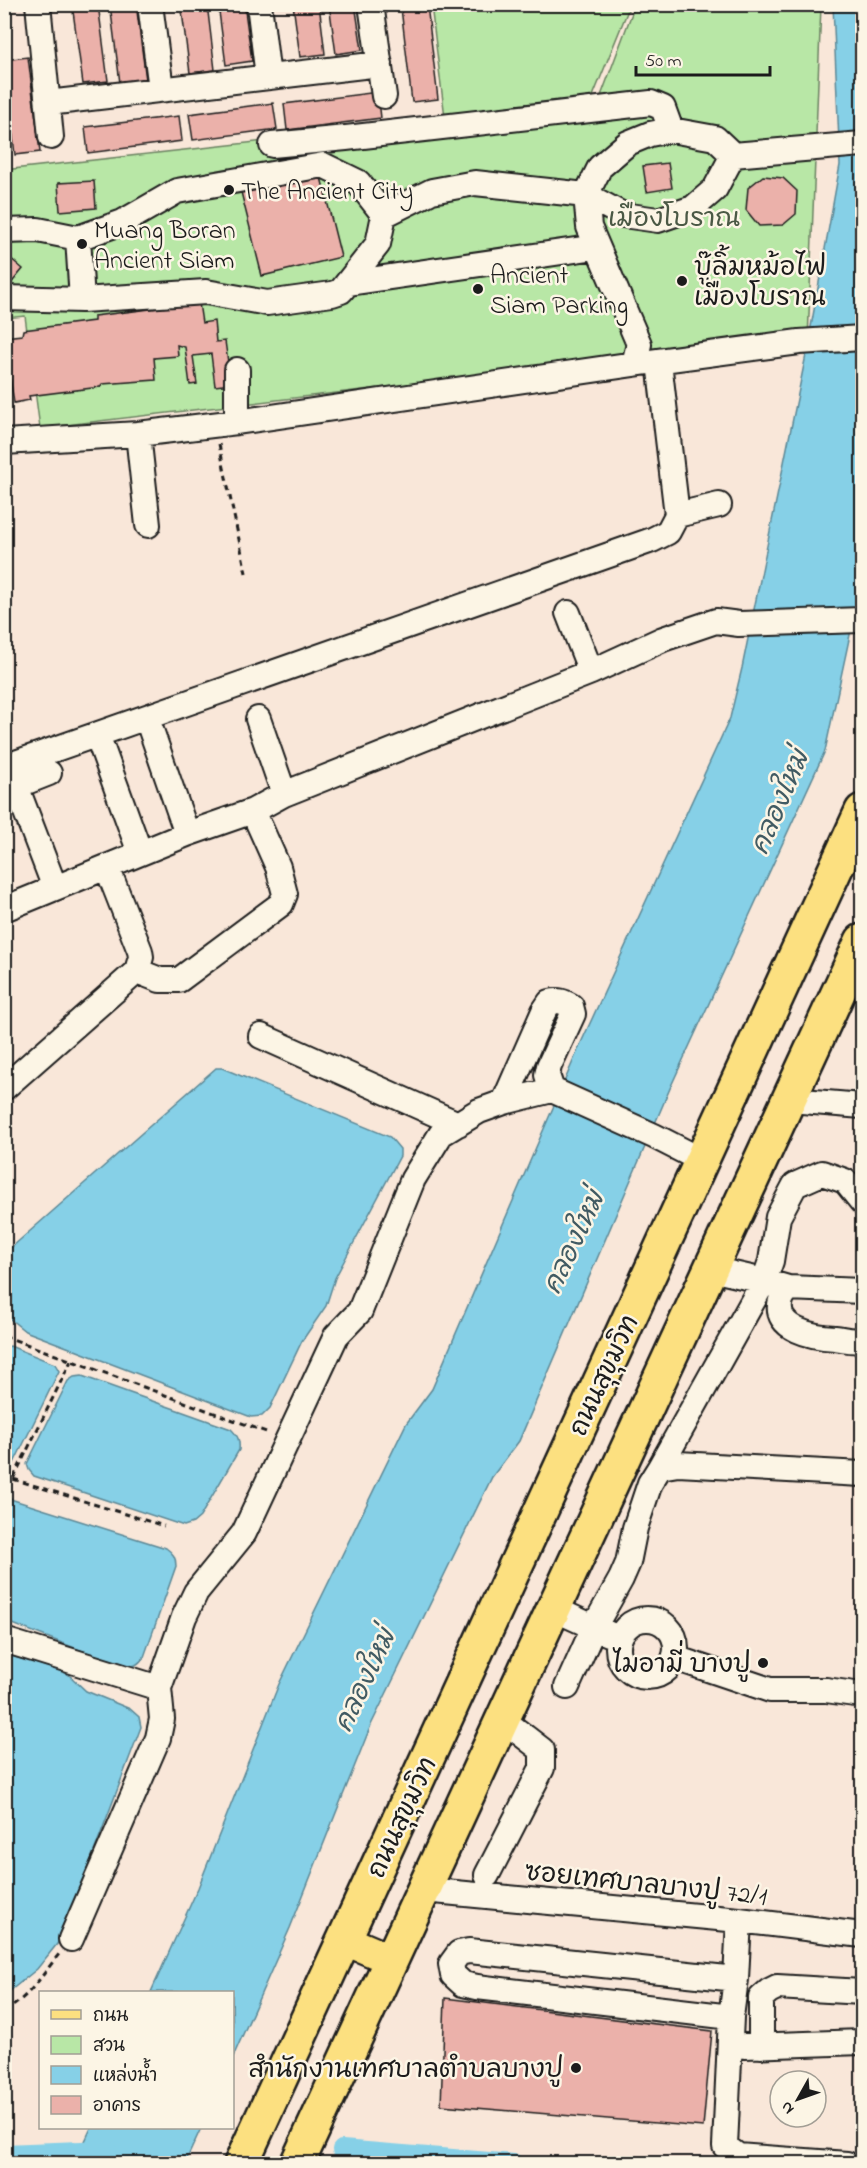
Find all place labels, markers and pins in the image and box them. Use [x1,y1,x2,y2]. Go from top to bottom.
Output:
place label: The Ancient City [241,174,413,212]
marker: The Ancient City [222,183,236,197]
place label: Muang Boran Ancient Siam [94,213,236,281]
marker: Muang Boran Ancient Siam [75,237,89,251]
place label: บู๊ลิ้มหม้อไฟ เมืองโบราณ [694,244,826,318]
place label: Ancient Siam Parking [490,258,628,326]
marker: บู๊ลิ้มหม้อไฟ เมืองโบราณ [675,274,689,288]
marker: Ancient Siam Parking [471,282,485,296]
place label: ไมอามี่ บางปู [612,1639,751,1685]
marker: ไมอามี่ บางปู [756,1656,770,1670]
place label: สำนักงานเทศบาลตำบลบางปู [248,2052,564,2090]
marker: สำนักงานเทศบาลตำบลบางปู [569,2061,583,2075]

